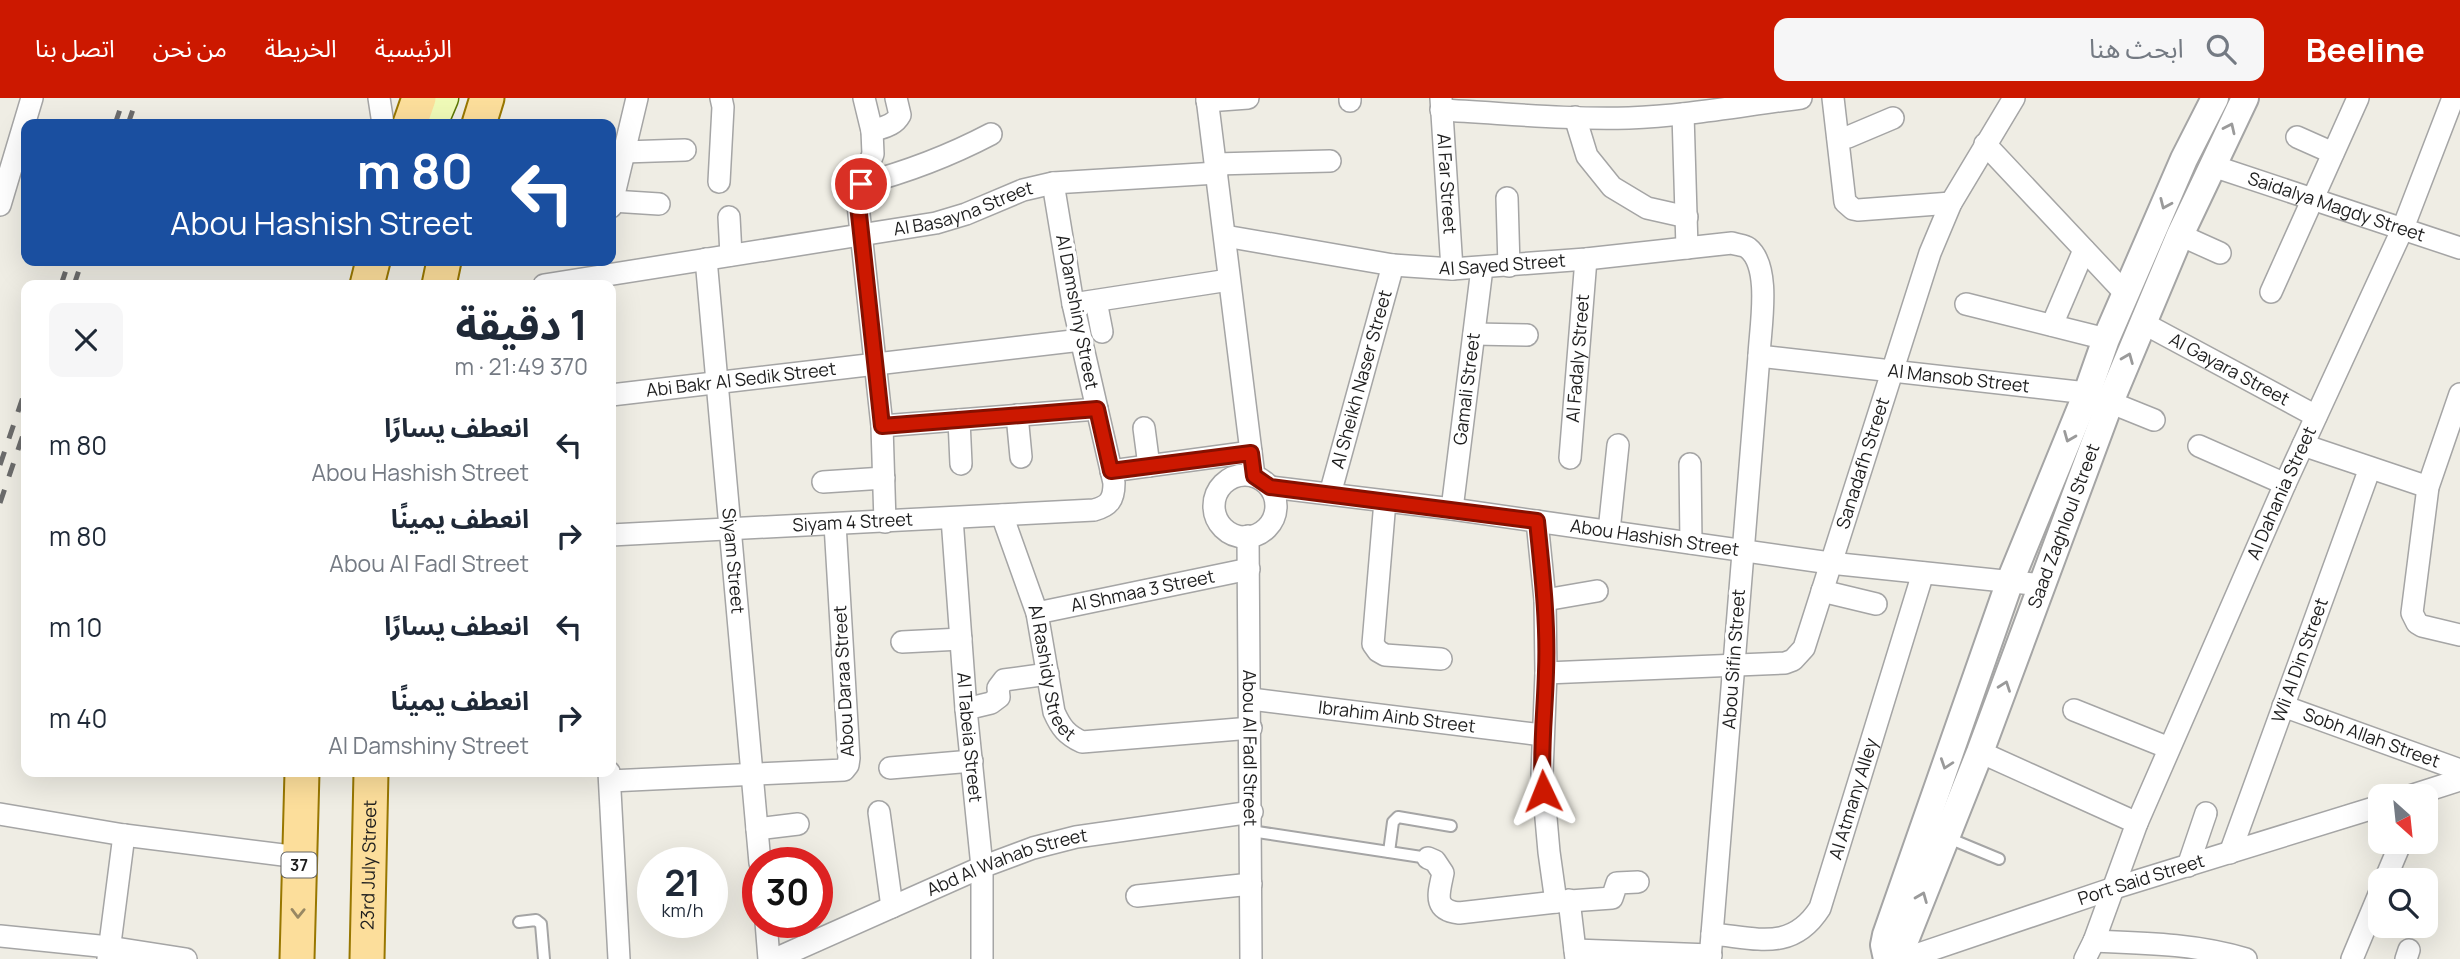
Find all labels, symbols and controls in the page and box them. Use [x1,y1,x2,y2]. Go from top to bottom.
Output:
search box [1774,18,2264,81]
text: Beeline [2306,27,2425,72]
text: ابحث هنا [2089,30,2184,66]
icon: search [2202,30,2240,68]
text: اتصل بنا [35,31,115,64]
text: من نحن [153,31,227,64]
text: الخريطة [265,31,337,64]
text: الرئيسية [375,31,452,64]
one-way arrow [2222,123,2236,135]
street label: Al Far Street [1432,133,1463,235]
text: 80 m [357,137,473,204]
icon: left [497,147,588,238]
pin [831,154,891,214]
icon: arrive [842,165,880,203]
street label: Saidalya Magdy Street [2245,165,2428,247]
street label: Al Basayna Street [892,175,1035,241]
one-way arrow [2159,197,2173,209]
text: Abou Hashish Street [170,201,473,245]
street label: Al Damshiny Street [1051,232,1105,391]
street label: Al Sayed Street [1438,248,1566,280]
street label: Al Sheikh Naser Street [1325,287,1397,471]
street label: Al Fadaly Street [1560,293,1594,423]
text: 1 دقيقة [456,295,588,353]
button: close [49,303,123,377]
street label: Al Gayara Street [2165,326,2294,411]
street label: Gamali Street [1447,331,1485,446]
text: 370 m · 21:49 [455,350,588,382]
one-way arrow [2120,353,2134,365]
street label: Abi Bakr Al Sedik Street [645,356,837,402]
street label: Al Mansob Street [1887,358,2031,397]
street label: Sanadafh Street [1830,394,1894,532]
text: انعطف يسارًا [384,409,529,445]
street label: Al Dahania Street [2241,422,2321,563]
icon: left [550,426,588,464]
text: 80 m [49,427,107,463]
one-way arrow [2064,430,2078,442]
street label: Saad Zaghloul Street [2021,440,2105,611]
text: Abou Hashish Street [311,456,529,488]
text: انعطف يمينًا [391,500,529,536]
street label: Siyam 4 Street [792,506,913,537]
street label: Siyam Street [717,507,751,615]
street label: Abou Hashish Street [1569,513,1741,561]
icon: right [550,517,588,555]
text: 80 m [49,518,107,554]
text: Abou Al Fadl Street [329,547,529,579]
street label: Al Shmaa 3 Street [1068,563,1217,617]
street label: Abou Sifin Street [1716,588,1750,730]
street label: Wli Al Din Street [2265,594,2333,726]
street label: Al Rashidy Street [1024,600,1081,746]
street label: Abou Daraa Street [827,605,859,757]
text: انعطف يسارًا [384,607,529,643]
icon: left [550,608,588,646]
text: 10 m [49,609,102,645]
street label: Abou Al Fadl Street [1238,670,1263,826]
street label: Al Tabeia Street [952,671,988,803]
one-way arrow [1997,680,2011,692]
text: انعطف يمينًا [391,682,529,718]
street label: Ibrahim Ainb Street [1317,694,1477,738]
icon: right [550,699,588,737]
text: 40 m [49,700,107,736]
street label: Sobh Allah Street [2300,701,2443,773]
text: Al Damshiny Street [328,729,529,761]
street label: Al Atmany Alley [1823,734,1883,862]
position arrow [1506,754,1580,828]
one-way arrow [1940,758,1954,770]
north arrow [2368,784,2438,854]
map controls [2368,784,2438,938]
street label: 23rd July Street [355,800,381,930]
street label: Abd Al Wahab Street [923,823,1089,901]
speed limit sign: 30 [742,847,833,938]
street label: Port Said Street [2074,848,2207,910]
road number: 37 [282,852,316,878]
text: 21 [664,859,701,907]
button: search [2368,868,2438,938]
one-way arrow [1913,892,1927,904]
text: km/h [662,898,703,922]
one-way arrow [290,908,305,919]

